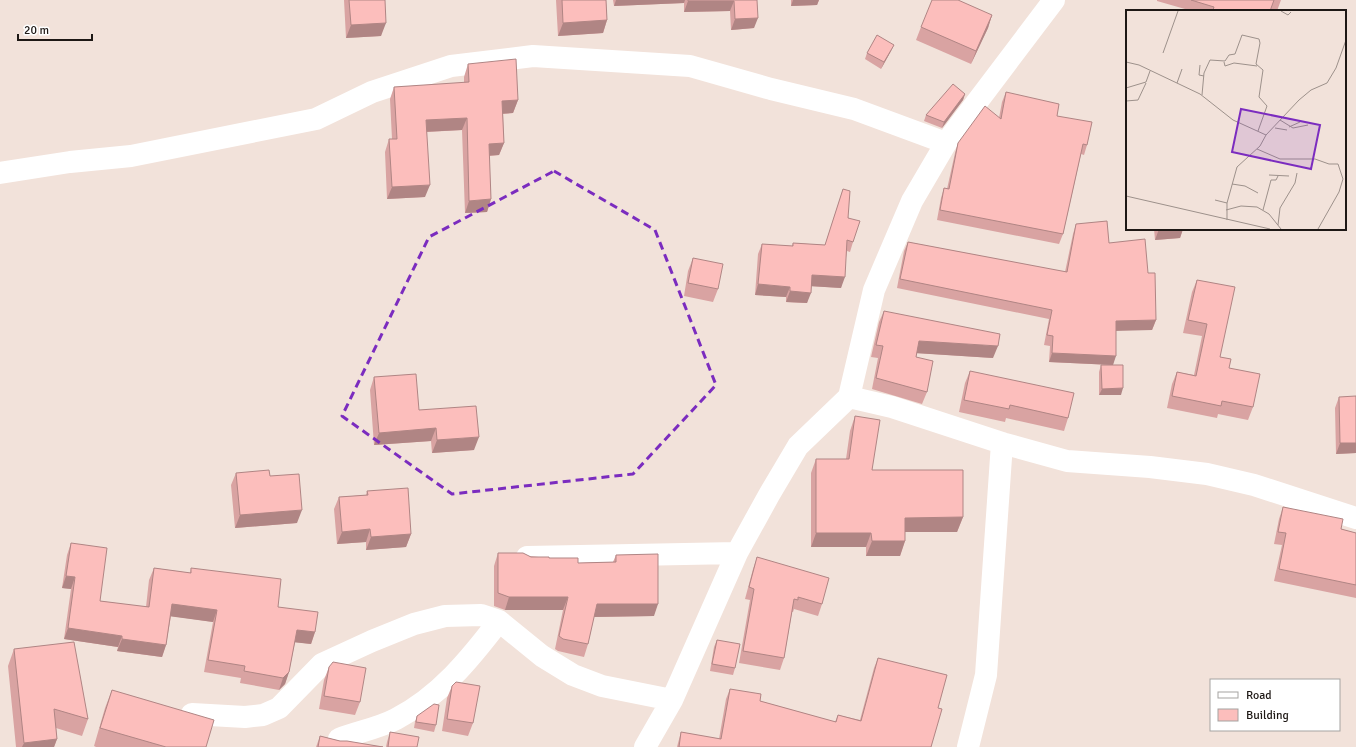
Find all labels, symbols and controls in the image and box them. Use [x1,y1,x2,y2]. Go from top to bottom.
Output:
inset map [1126,10,1346,230]
scale bar [18,16,92,42]
text: 20 m [24,23,49,38]
legend [1210,679,1340,731]
text: Road [1246,688,1272,703]
text: Building [1246,708,1289,723]

